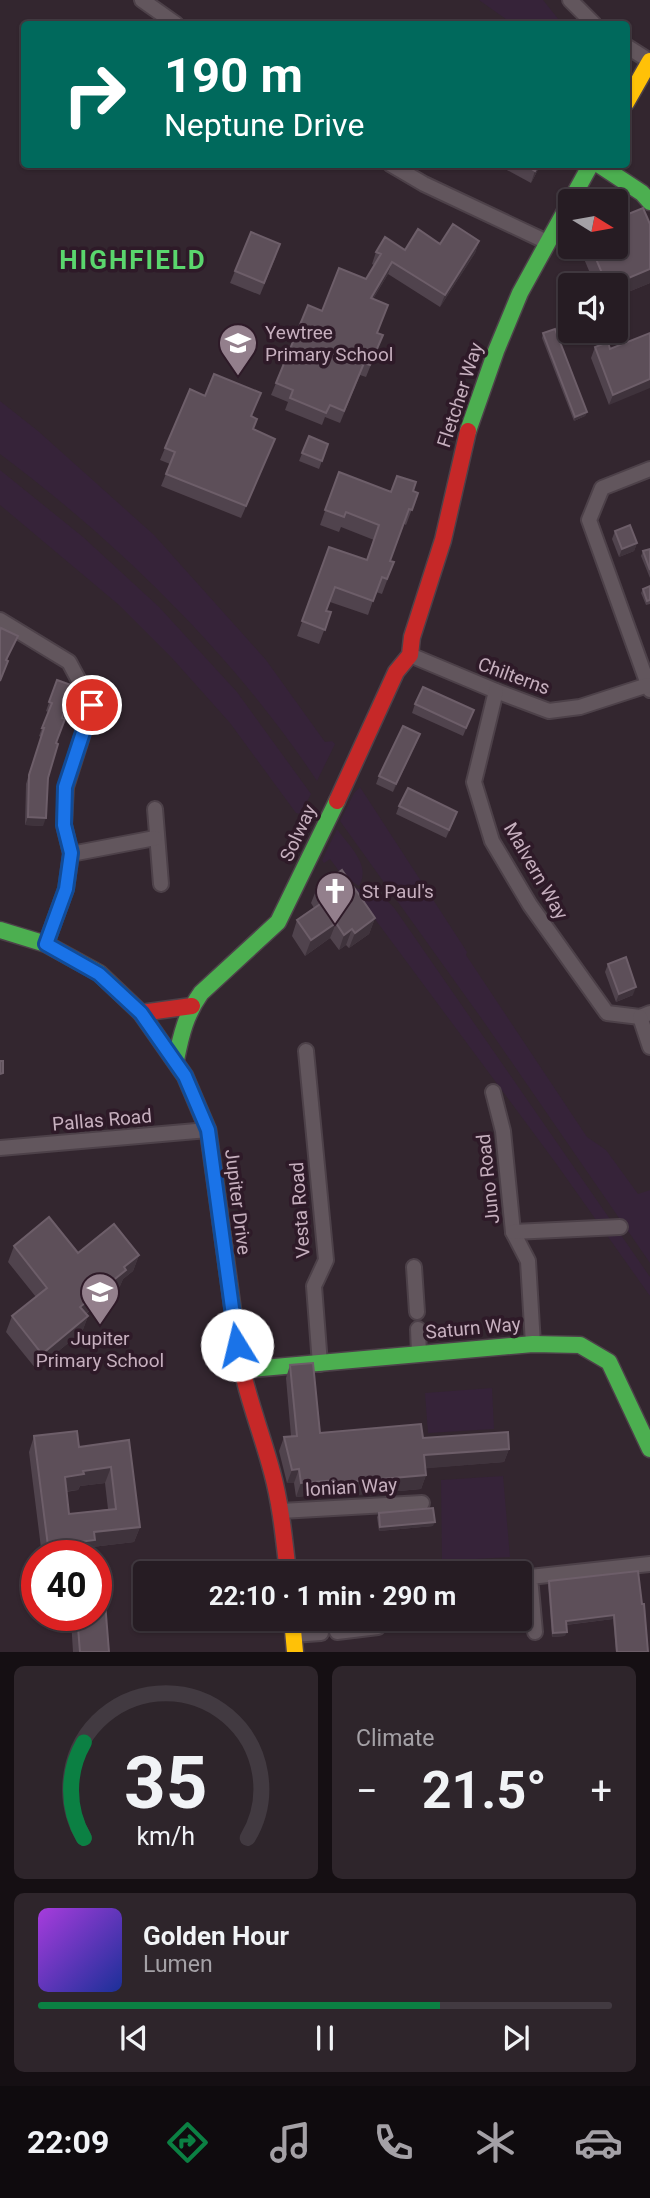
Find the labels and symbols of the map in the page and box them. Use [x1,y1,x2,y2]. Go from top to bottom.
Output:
north arrow [558,189,628,259]
district label: HIGHFIELD [59,245,207,275]
place label: Yewtree Primary School [265,321,393,366]
school or university icon: Yewtree Primary School [217,322,259,377]
street label: Fletcher Way [432,340,488,450]
street label: Chilterns [475,652,553,700]
pin [62,675,122,735]
street label: Solway [275,801,321,865]
street label: Malvern Way [499,818,573,924]
church icon: St Paul's [314,870,356,925]
place label: St Paul's [362,880,434,903]
street label: Pallas Road [51,1104,153,1136]
street label: Juno Road [472,1133,504,1225]
street label: Jupiter Drive [220,1148,256,1256]
street label: Vesta Road [285,1161,315,1259]
school or university icon: Jupiter Primary School [79,1271,121,1326]
position arrow [200,1308,274,1382]
street label: Saturn Way [424,1312,522,1344]
place label: Jupiter Primary School [36,1327,164,1372]
street label: Ionian Way [304,1473,398,1501]
speed limit sign: 40 [21,1540,112,1631]

